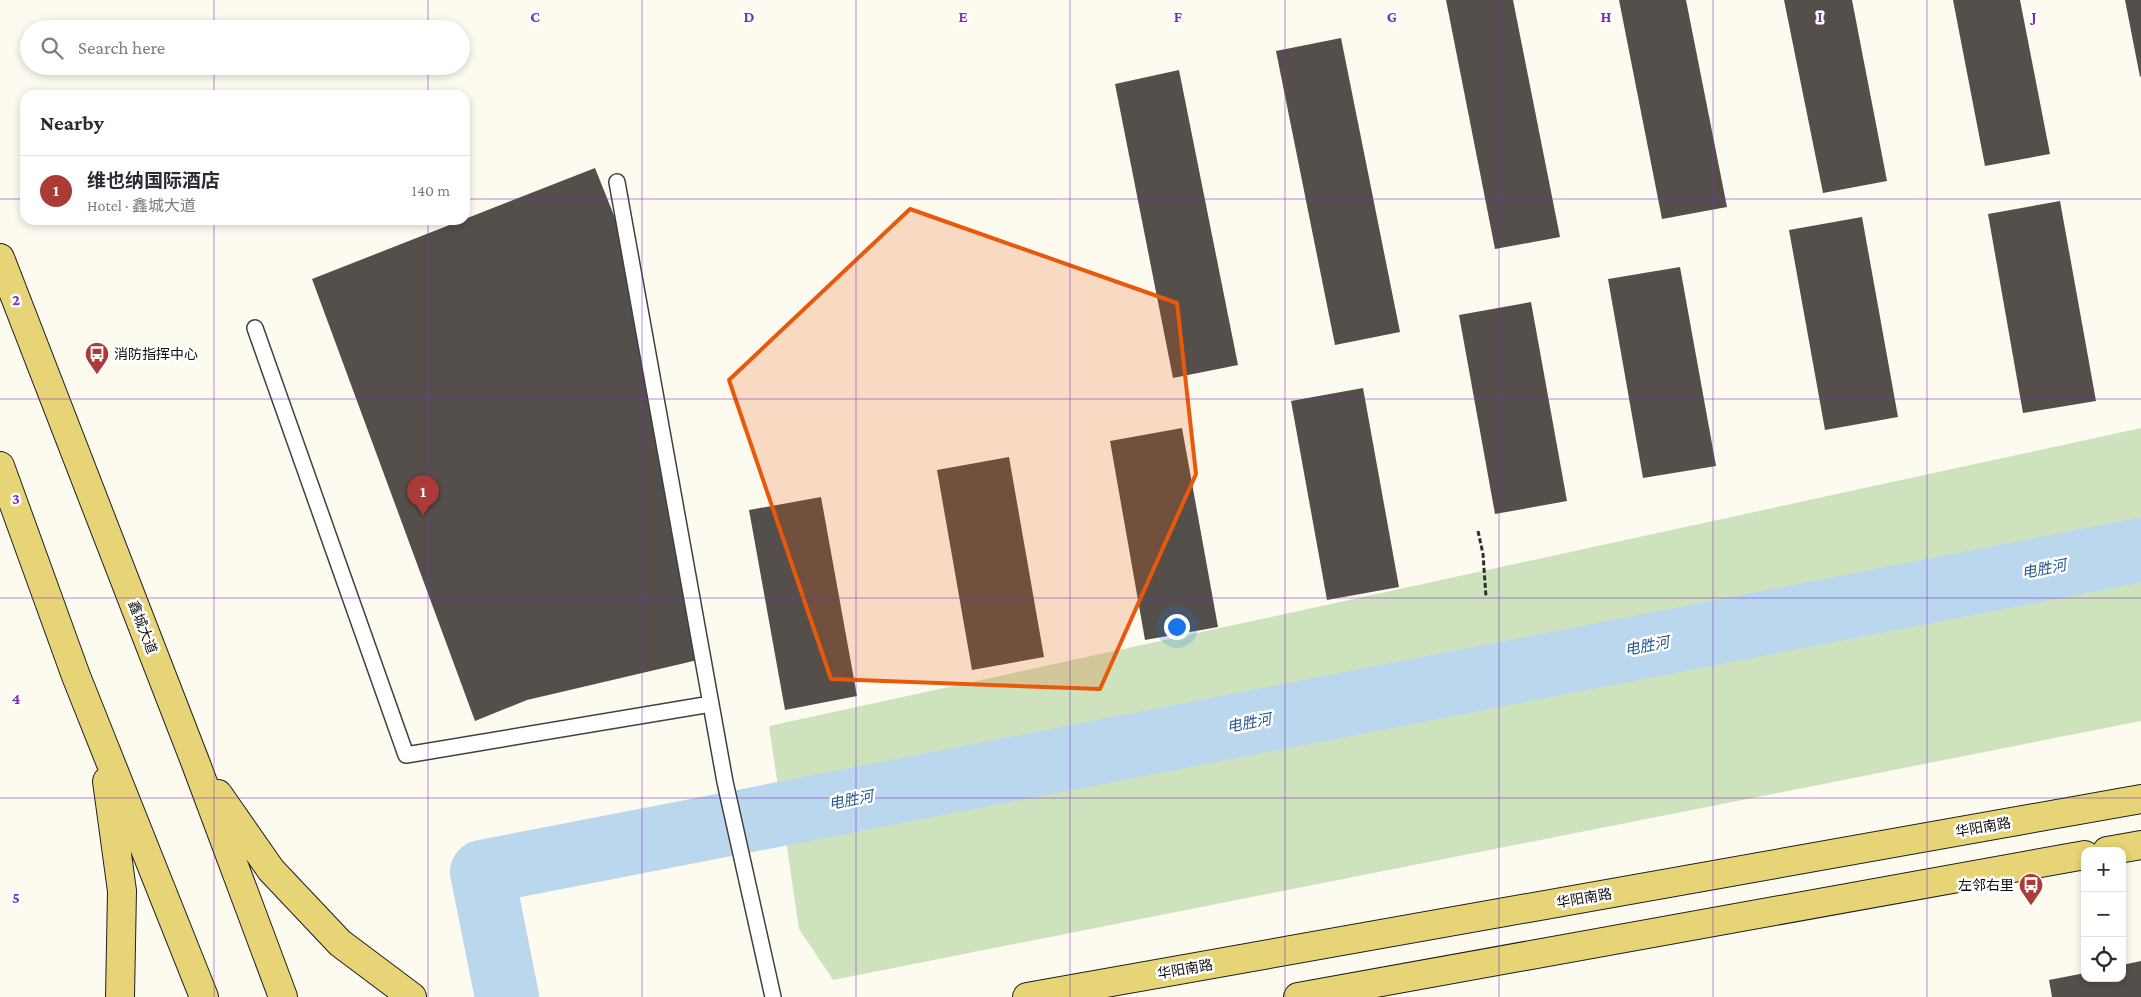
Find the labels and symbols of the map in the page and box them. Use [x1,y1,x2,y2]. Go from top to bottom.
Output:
text: C [530,8,540,25]
text: D [743,8,755,25]
text: E [958,8,968,25]
text: F [1174,8,1183,25]
text: G [1387,8,1397,25]
text: H [1601,8,1612,25]
text: I [1817,8,1823,25]
text: J [2029,8,2037,25]
text: 2 [12,291,20,308]
bus stop icon: 消防指挥中心 [84,341,110,375]
place label: 消防指挥中心 [114,346,198,362]
pin: 1 [407,475,439,516]
text: 3 [12,490,20,507]
water label: 电胜河 [2020,556,2071,581]
street label: 鑫城大道 [125,598,161,656]
your location [1164,614,1190,640]
water label: 电胜河 [1623,633,1674,658]
text: 4 [12,690,21,707]
water label: 电胜河 [1225,710,1276,735]
water label: 电胜河 [827,787,878,812]
street label: 华阳南路 [1954,814,2012,840]
bus stop icon: 左邻右里 [2018,872,2044,906]
place label: 左邻右里 [1958,877,2014,893]
street label: 华阳南路 [1555,885,1613,911]
text: 5 [12,889,20,906]
street label: 华阳南路 [1156,956,1214,982]

